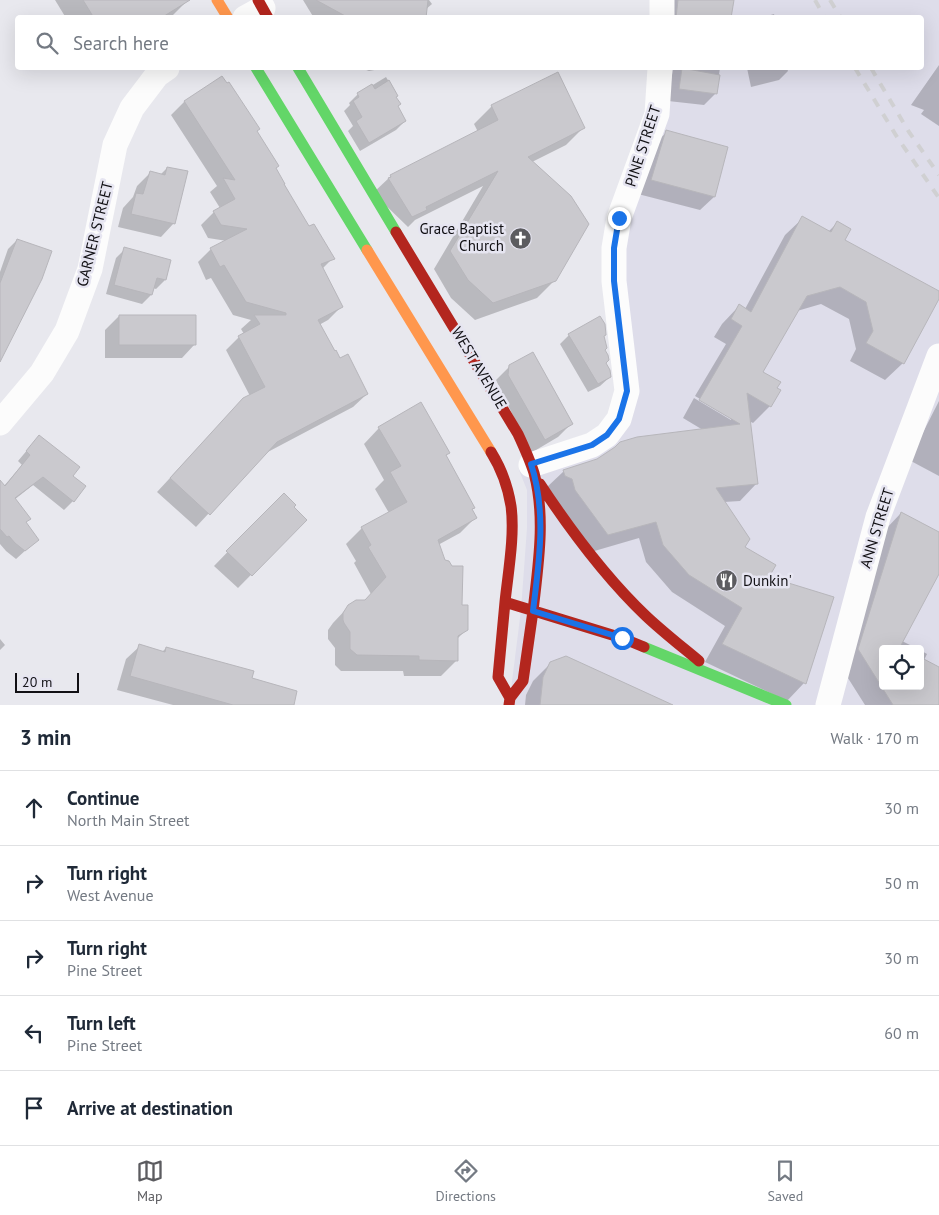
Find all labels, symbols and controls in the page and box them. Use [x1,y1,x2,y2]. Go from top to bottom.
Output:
search box [15,15,924,70]
icon: search [33,29,61,57]
text: Search here [73,31,169,55]
street label: PINE STREET [620,102,665,189]
street label: GARNER STREET [72,179,117,288]
route end [608,207,631,230]
place label: Grace Baptist Church [419,219,504,255]
church icon: Grace Baptist Church [508,226,532,250]
street label: WEST AVENUE [448,323,511,412]
street label: ANN STREET [855,485,898,570]
restaurant icon: Dunkin' [715,569,739,593]
place label: Dunkin' [743,571,792,590]
route start [611,627,634,650]
map controls [879,645,924,690]
button: locate [879,645,924,690]
scale bar [15,670,79,693]
text: 20 m [22,673,52,691]
text: 3 min [20,724,71,751]
text: Walk · 170 m [830,728,919,748]
text: Continue [67,786,139,810]
icon: ahead [20,794,48,822]
text: 30 m [884,798,919,818]
text: North Main Street [67,810,189,830]
text: Turn right [67,861,147,885]
icon: right [20,869,48,897]
text: 50 m [884,873,919,893]
text: West Avenue [67,885,154,905]
text: Turn right [67,936,147,960]
icon: right [20,944,48,972]
text: 30 m [884,948,919,968]
text: Pine Street [67,960,142,980]
text: Turn left [67,1011,136,1035]
icon: left [20,1019,48,1047]
text: 60 m [884,1023,919,1043]
text: Pine Street [67,1035,142,1055]
icon: arrive [20,1094,48,1122]
text: Arrive at destination [67,1096,233,1120]
tab: Map [136,1157,164,1205]
tab: Directions [435,1157,496,1205]
tab: Saved [768,1157,803,1205]

